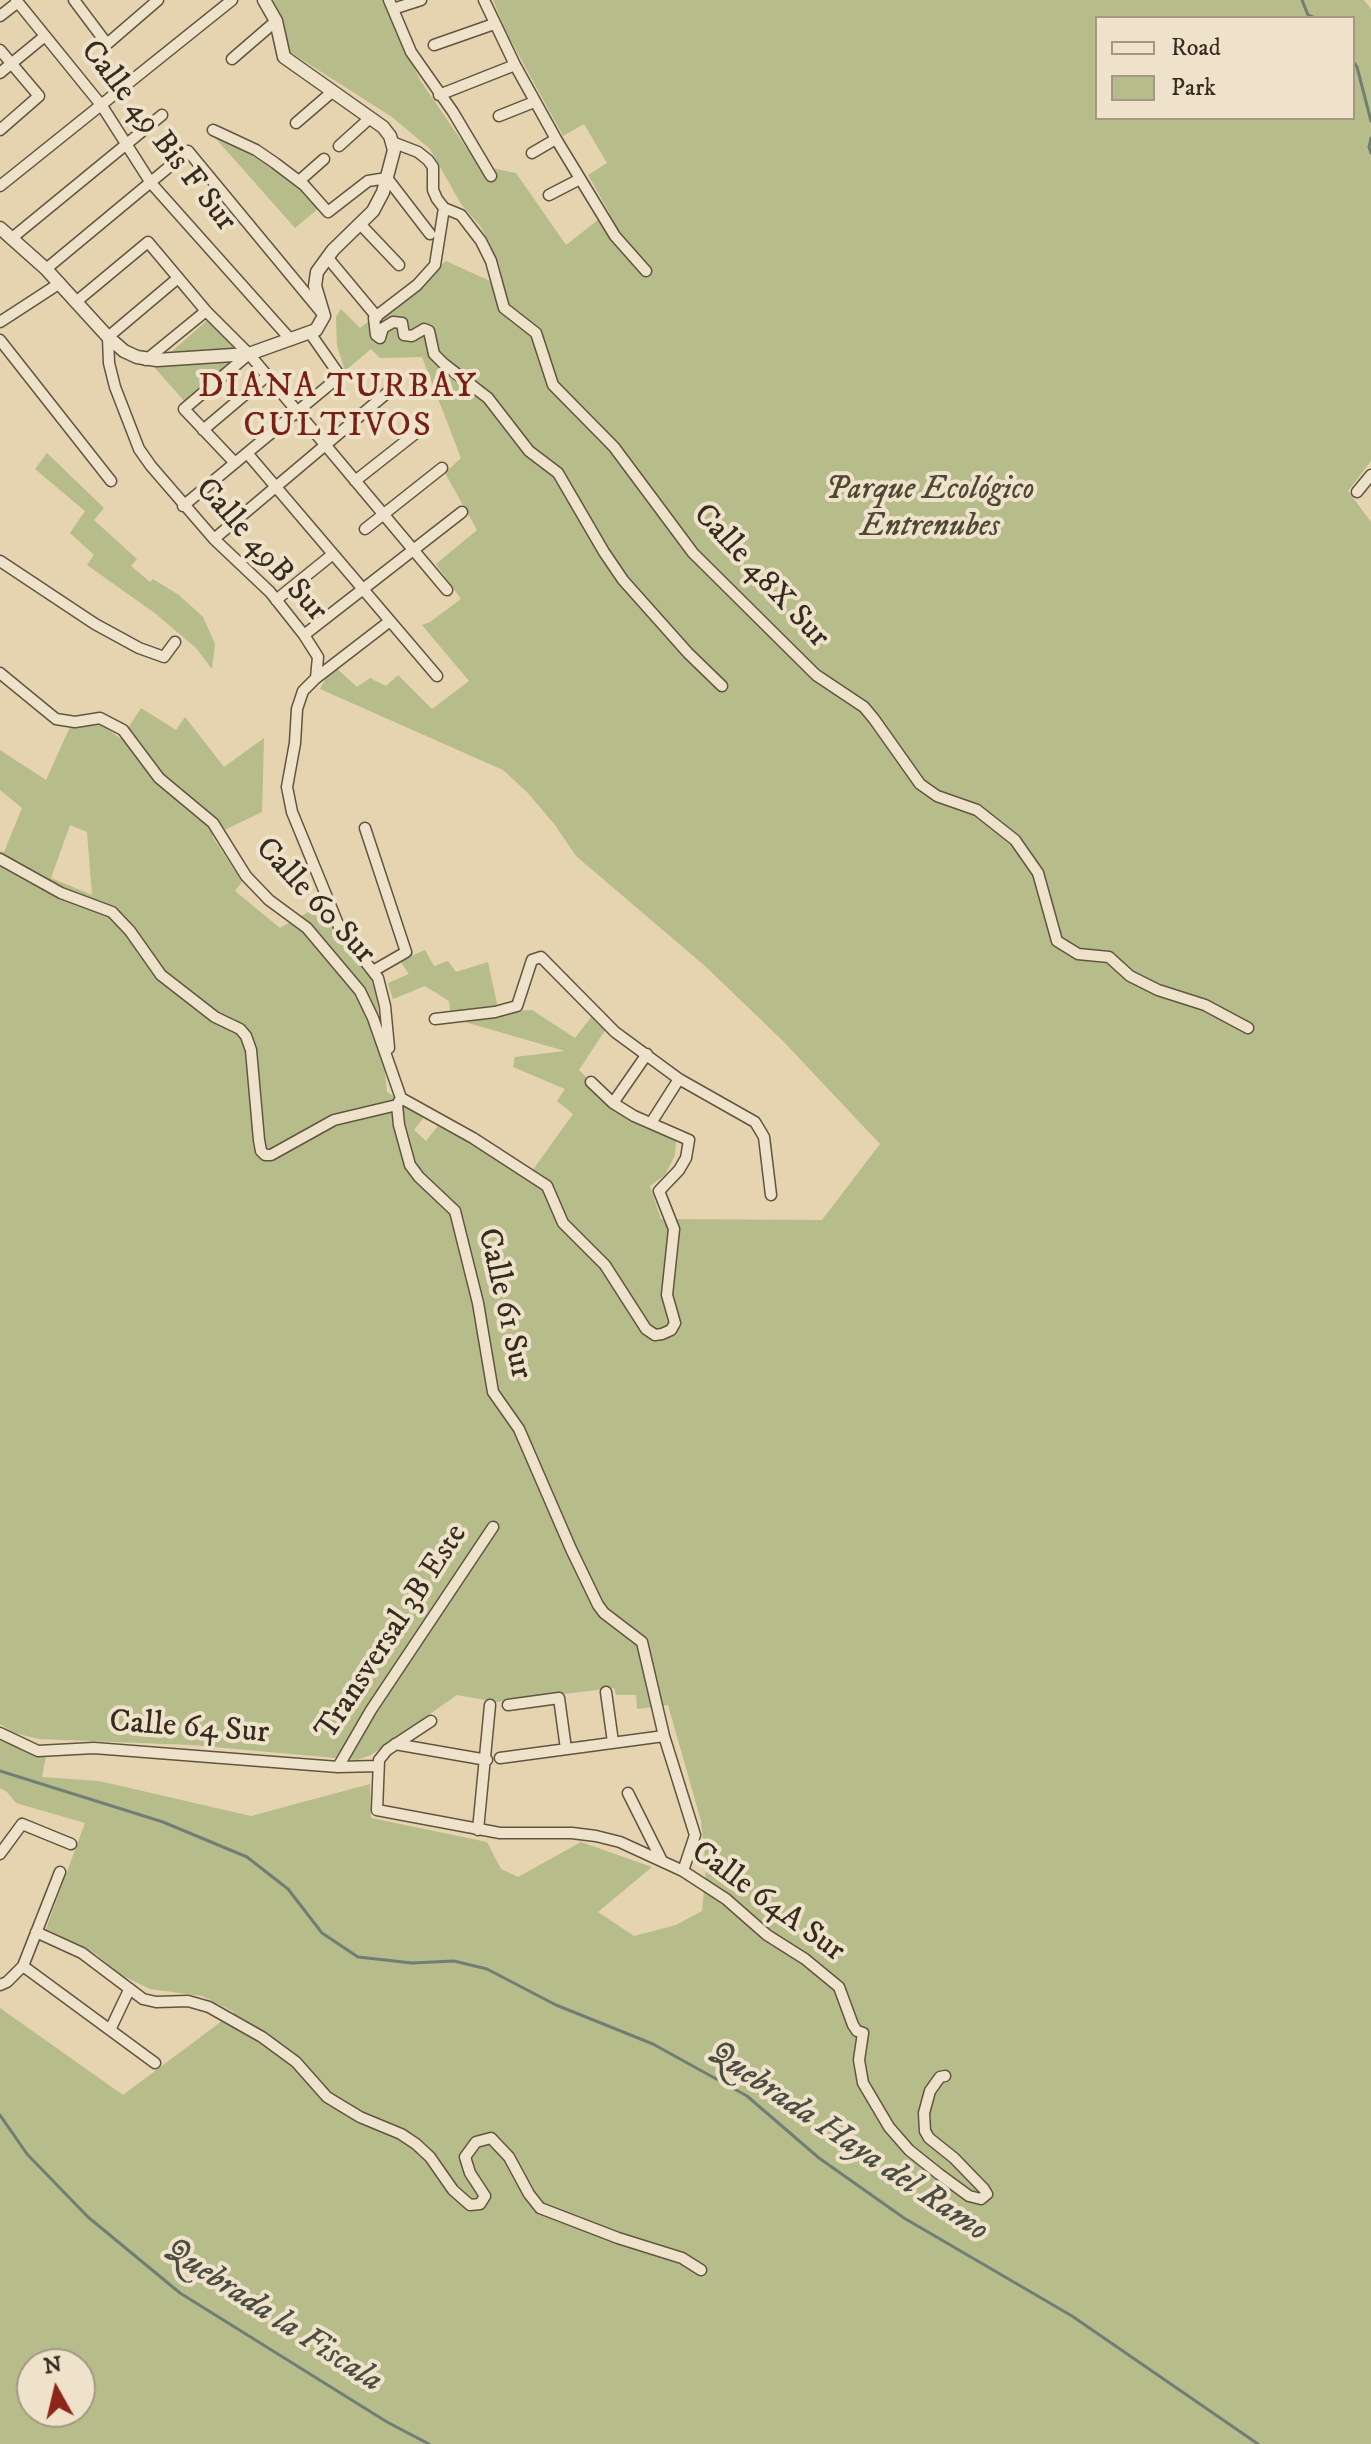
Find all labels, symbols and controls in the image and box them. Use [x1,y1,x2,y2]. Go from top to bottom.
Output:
legend [1095,16,1355,120]
text: Road [1171,33,1221,63]
street label: Calle 49 Bis F Sur [71,34,243,240]
text: Park [1171,73,1216,103]
district label: DIANA TURBAY CULTIVOS [198,369,478,448]
street label: Calle 49B Sur [186,471,334,631]
park label: Parque Ecológico Entrenubes [826,472,1034,547]
street label: Calle 48X Sur [684,497,836,657]
street label: Calle 60 Sur [246,831,382,973]
street label: Calle 61 Sur [467,1225,539,1383]
street label: Transversal 3B Este [309,1518,477,1748]
street label: Calle 64 Sur [108,1704,270,1754]
street label: Calle 64A Sur [683,1834,851,1972]
water label: Quebrada Haya del Ramo [699,2034,995,2252]
water label: Quebrada la Fiscala [155,2231,389,2403]
north arrow [16,2348,96,2428]
text: N [42,2351,64,2380]

